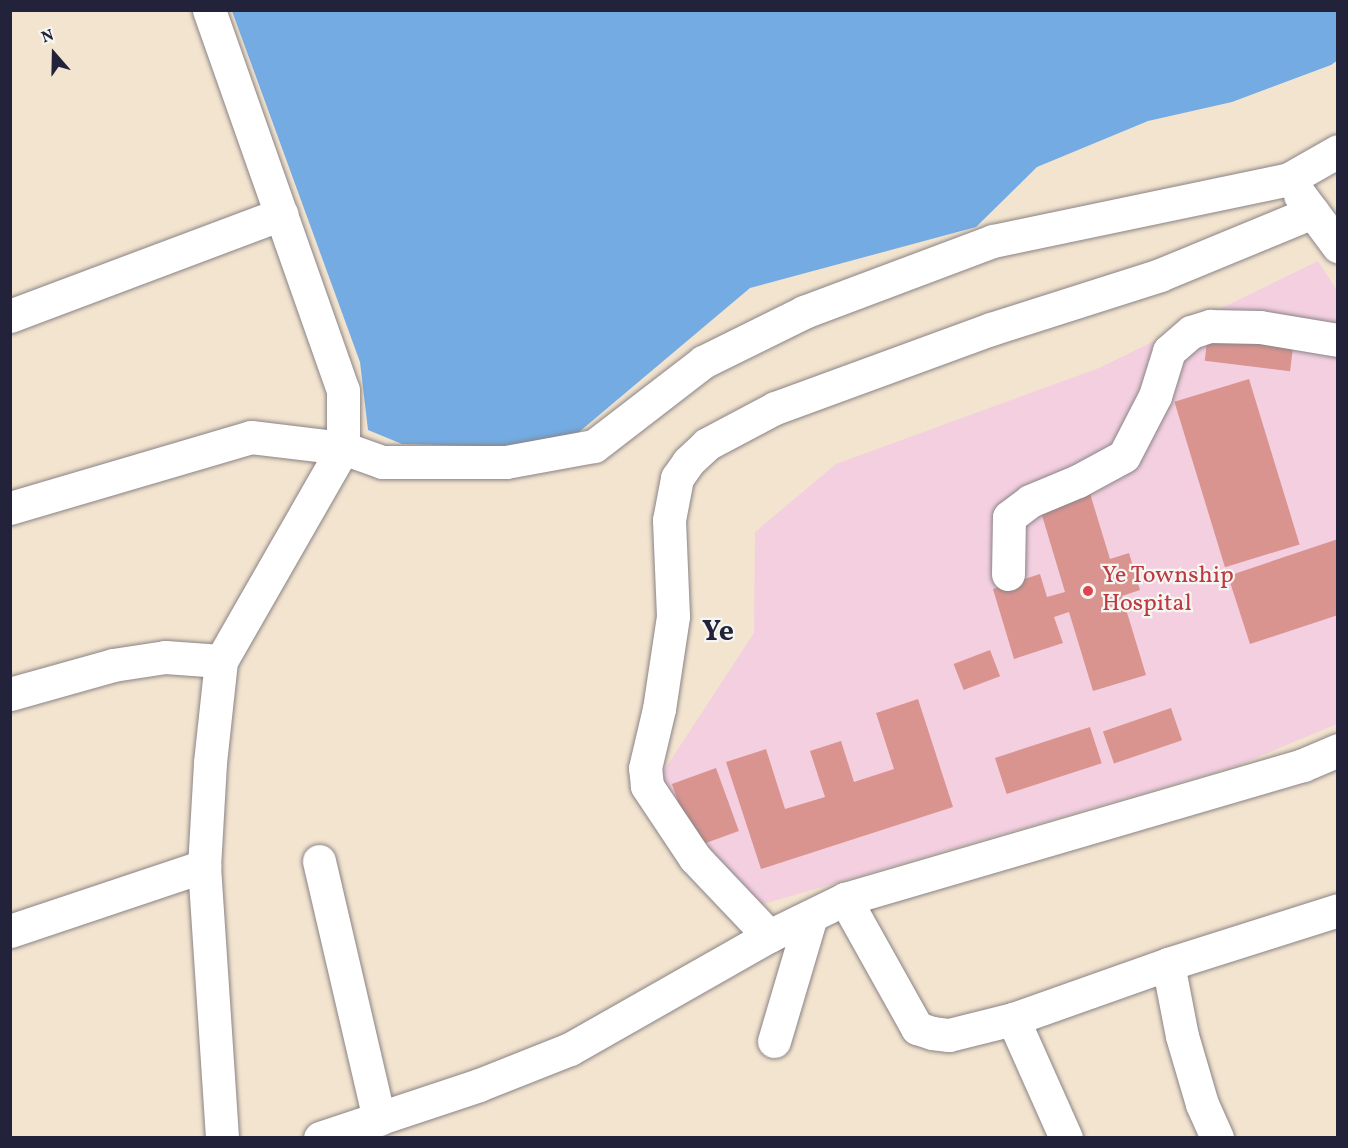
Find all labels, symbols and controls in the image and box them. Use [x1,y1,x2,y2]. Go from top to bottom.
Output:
north arrow [24,24,84,84]
text: N [39,25,57,49]
place label: Ye Township Hospital [1102,563,1234,619]
marker: Ye Township Hospital [1079,582,1097,600]
district label: Ye [702,614,734,650]

